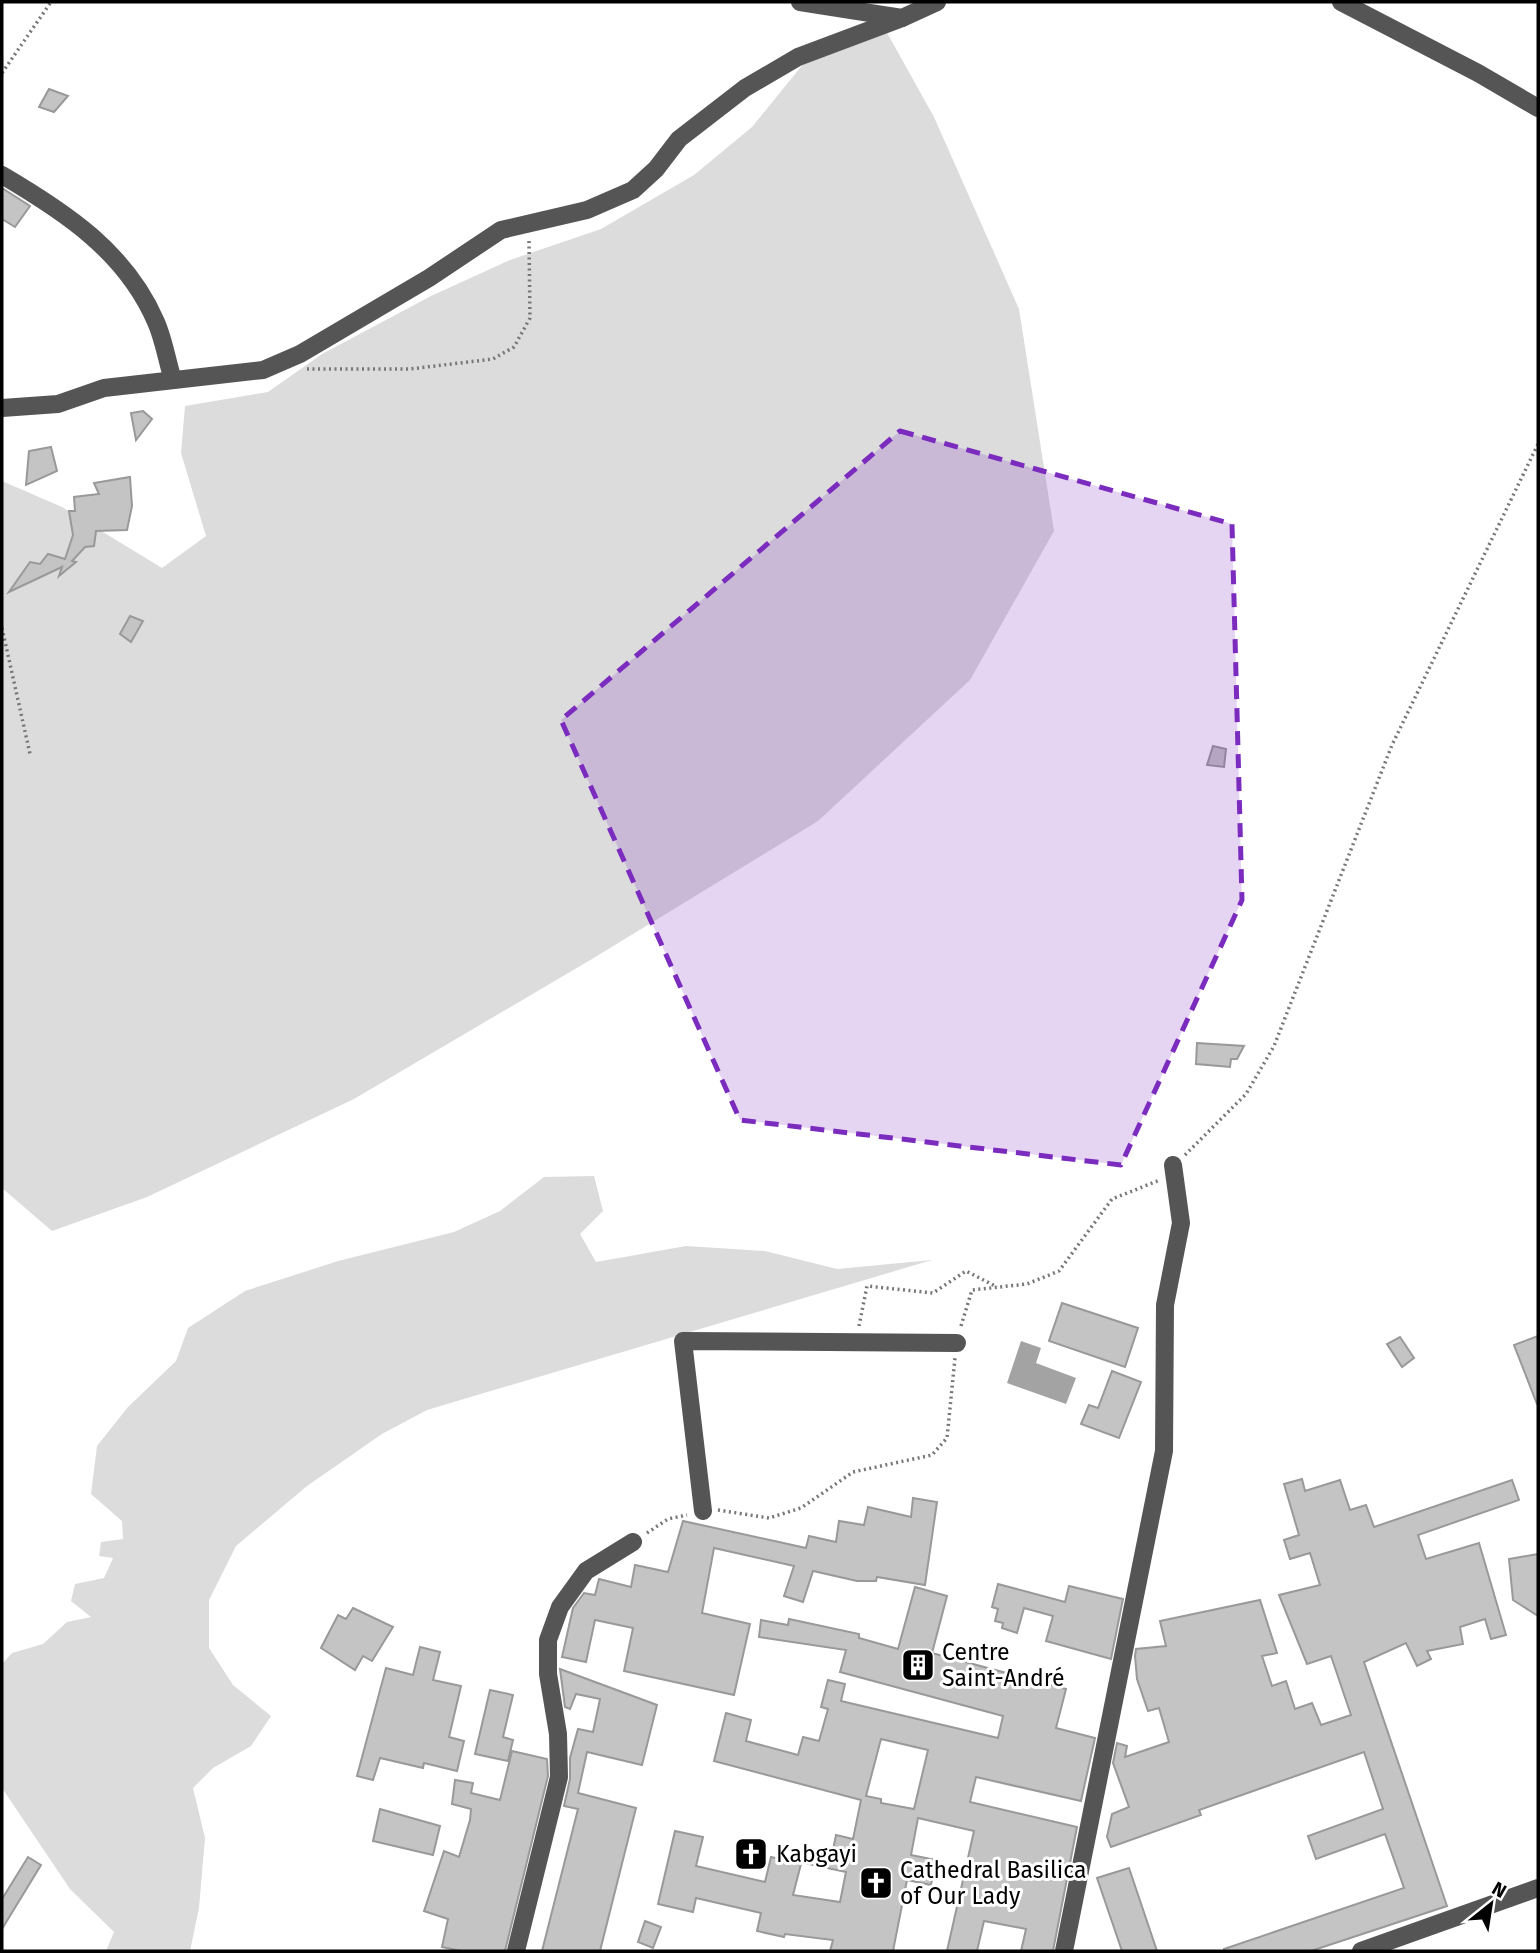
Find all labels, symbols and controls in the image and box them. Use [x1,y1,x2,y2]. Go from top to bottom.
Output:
place label: Centre Saint-André [942,1638,1065,1692]
building icon: Centre Saint-André [899,1646,937,1684]
church icon: Kabgayi [732,1835,770,1873]
place label: Kabgayi [776,1840,857,1868]
place label: Cathedral Basilica of Our Lady [900,1856,1086,1910]
church icon: Cathedral Basilica of Our Lady [857,1864,895,1902]
north arrow [1456,1869,1526,1939]
text: N [1488,1877,1510,1903]

